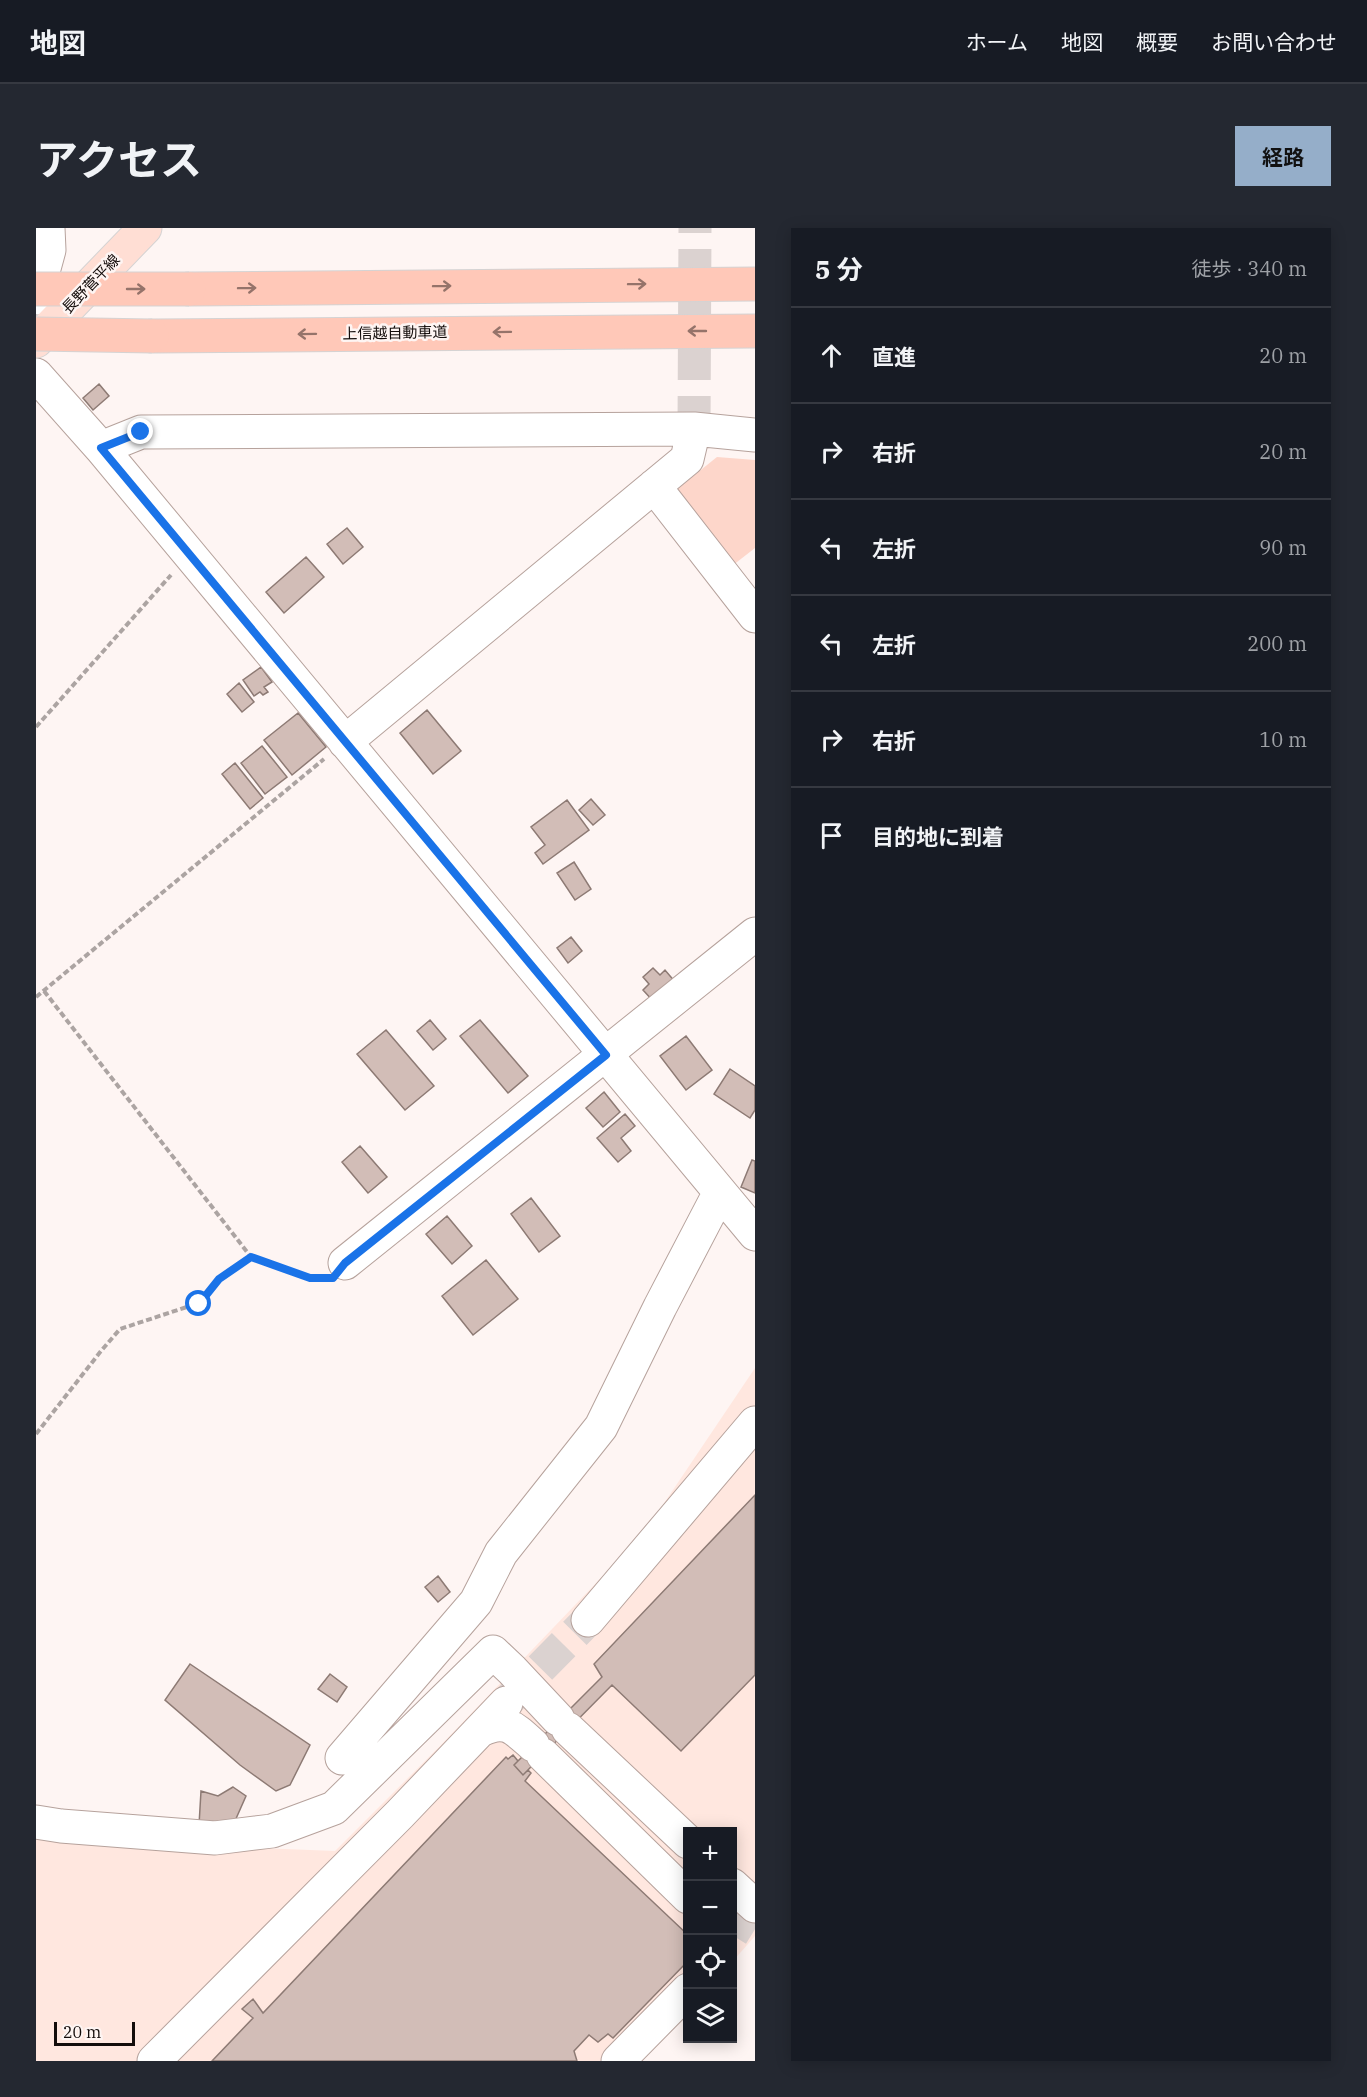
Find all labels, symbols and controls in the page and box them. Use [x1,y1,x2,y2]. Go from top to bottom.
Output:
text: 地図 [30,24,86,61]
text: ホーム [966,28,1028,56]
text: 地図 [1061,28,1103,56]
text: 概要 [1136,28,1178,56]
text: お問い合わせ [1211,28,1337,56]
button: 経路 [1235,126,1331,186]
text: アクセス [36,132,202,187]
street label: 長野菅平線 [58,250,124,317]
text: 5 分 [815,252,863,286]
text: 徒歩 · 340 m [1192,255,1307,282]
one-way arrow [627,279,647,290]
one-way arrow [432,280,452,292]
one-way arrow [237,282,257,294]
one-way arrow [126,283,146,295]
street label: 上信越自動車道 [342,322,448,343]
one-way arrow [687,325,707,337]
one-way arrow [492,326,512,338]
one-way arrow [297,328,317,340]
icon: ahead [815,339,848,372]
text: 直進 [872,342,916,371]
text: 20 m [1259,342,1307,369]
route end [127,418,153,444]
icon: right [815,435,848,468]
text: 右折 [872,438,916,467]
text: 20 m [1259,438,1307,465]
icon: left [815,531,848,564]
text: 左折 [872,534,916,563]
text: 90 m [1259,534,1307,561]
icon: left [815,627,848,660]
text: 左折 [872,630,916,659]
text: 200 m [1247,630,1307,657]
icon: right [815,723,848,756]
text: 右折 [872,726,916,755]
text: 10 m [1259,726,1307,753]
icon: arrive [815,819,848,852]
text: 目的地に到着 [872,822,1004,851]
route start [185,1290,211,1316]
map controls [683,1827,737,2043]
button: + [683,1827,737,1881]
button: − [683,1881,737,1935]
button: locate [683,1935,737,1989]
button: layers [683,1989,737,2043]
scale bar [54,2019,135,2046]
text: 20 m [63,2022,101,2042]

